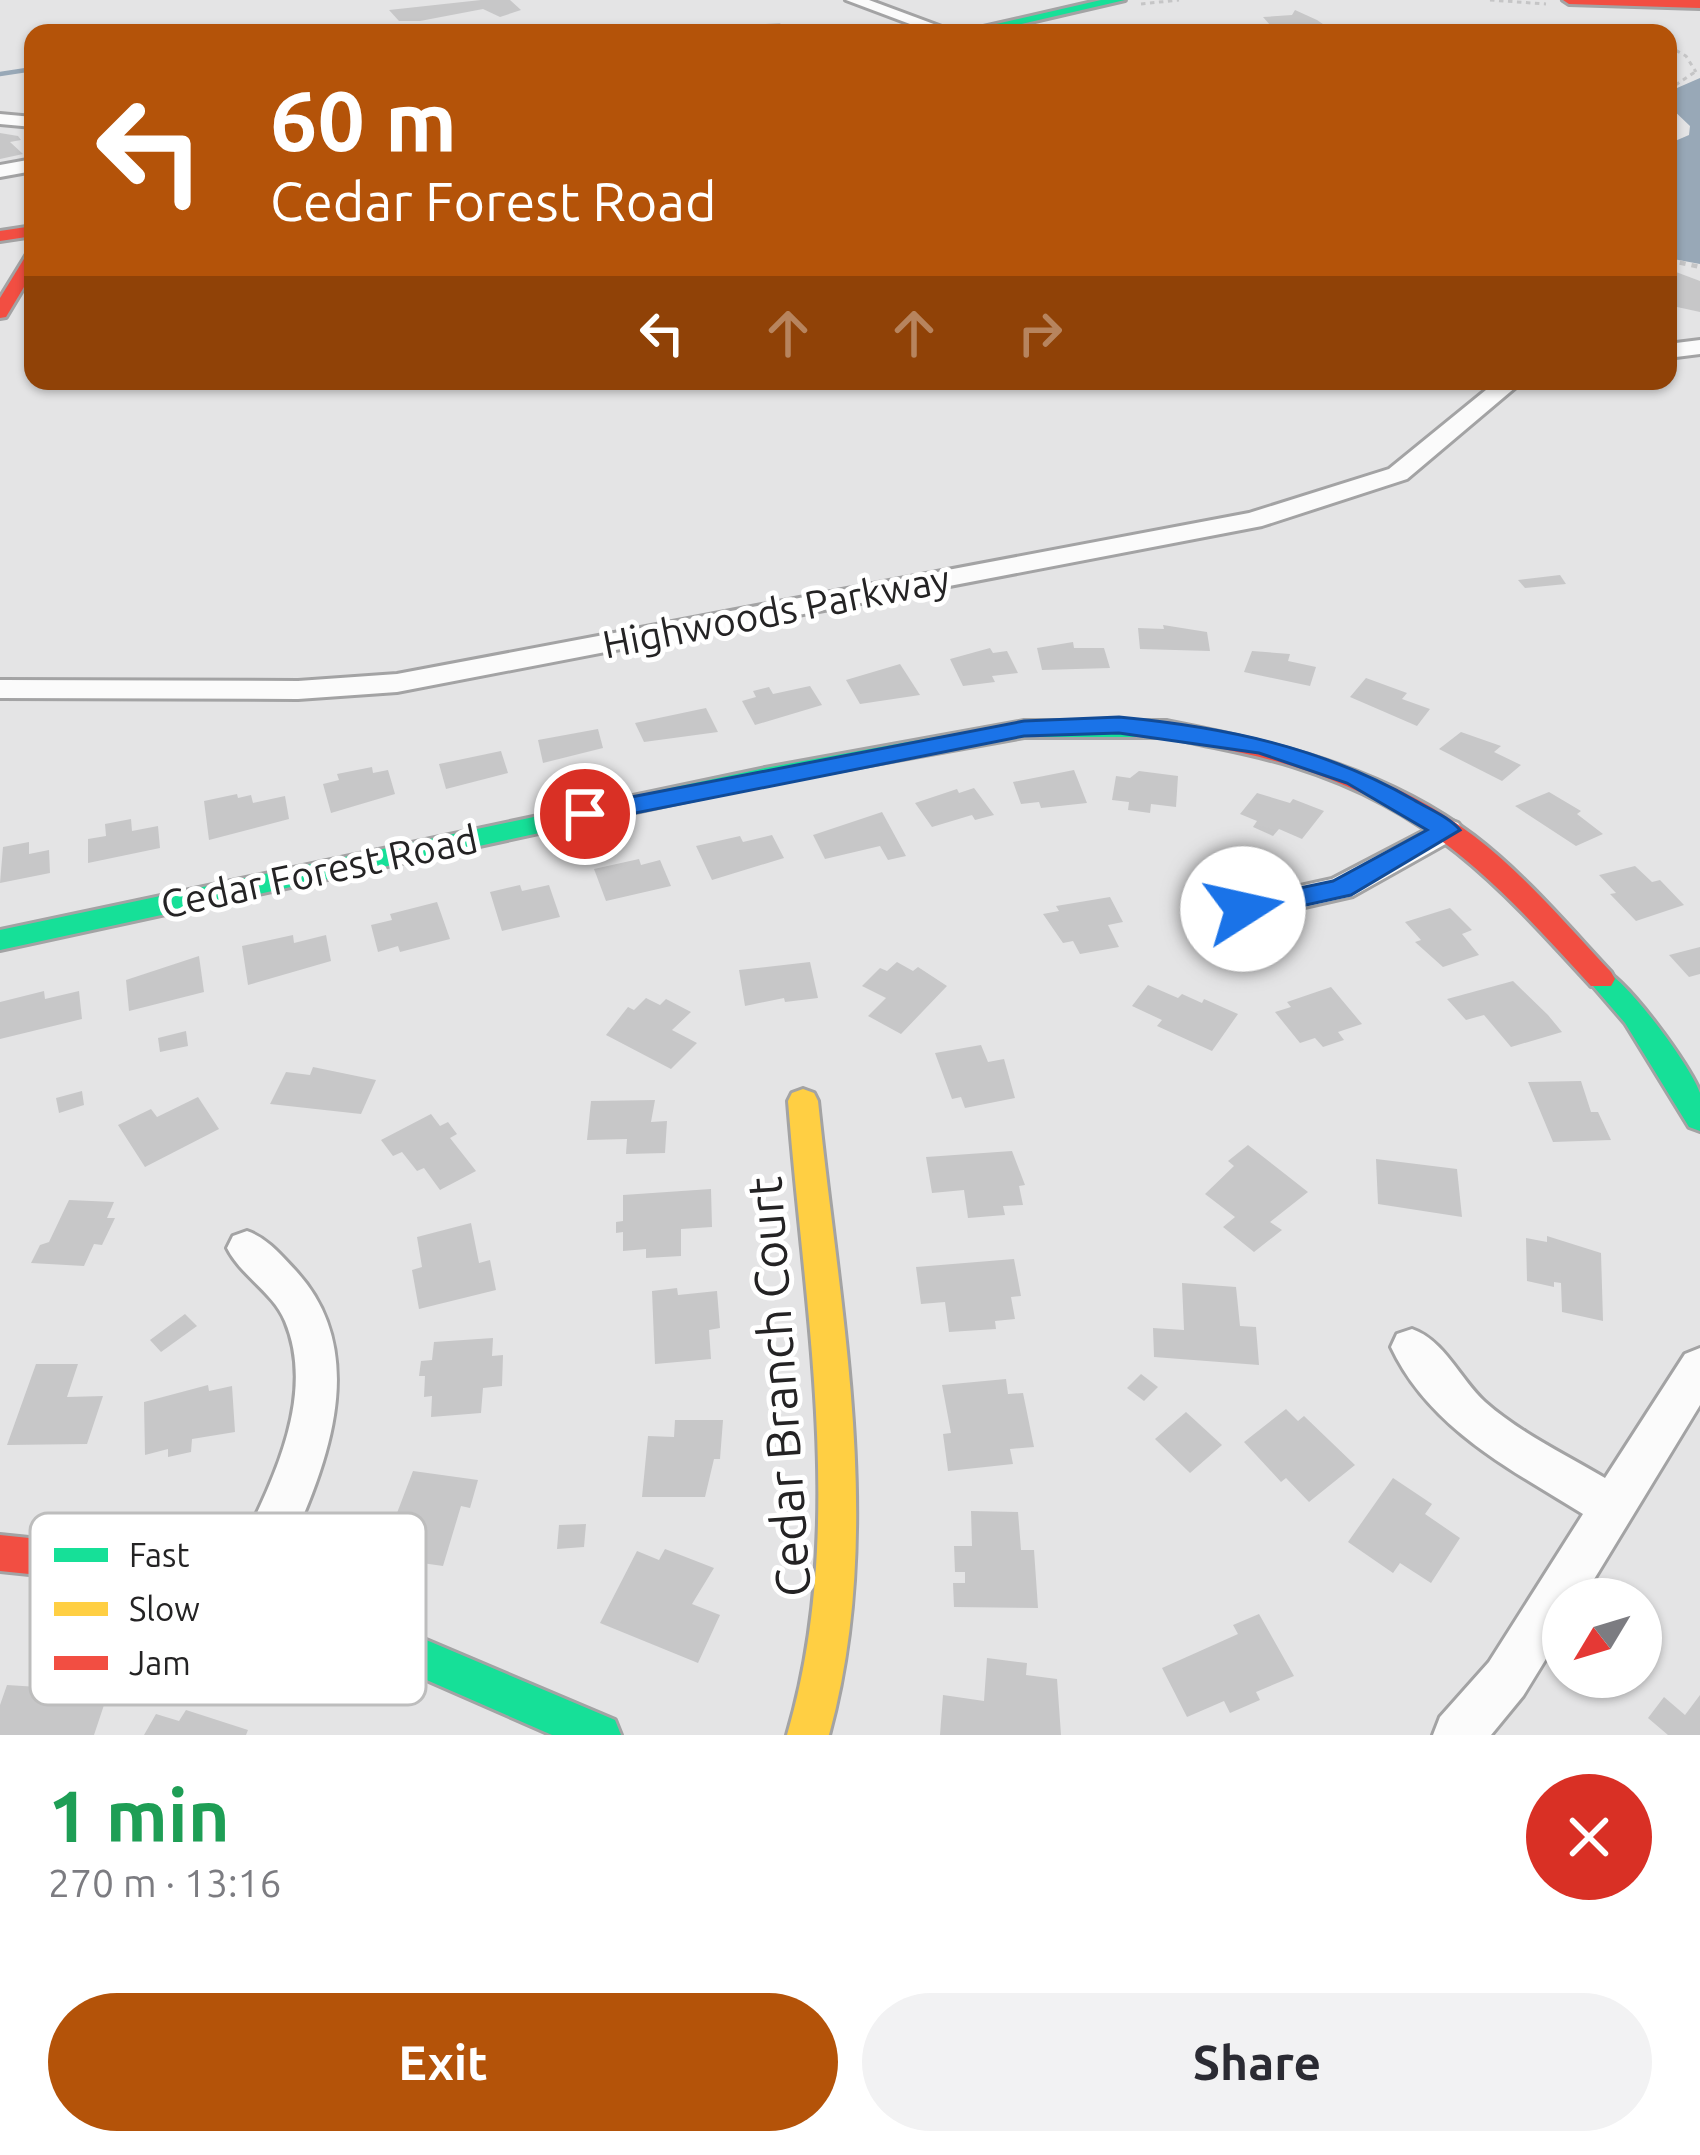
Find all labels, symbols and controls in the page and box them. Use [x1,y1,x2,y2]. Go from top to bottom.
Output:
icon: left [72,72,228,228]
text: 60 m [270,73,457,167]
text: Cedar Forest Road [270,171,717,231]
icon: left [629,300,695,366]
icon: ahead [755,300,821,366]
icon: ahead [881,300,947,366]
icon: right [1007,300,1073,366]
street label: Highwoods Parkway [599,556,953,666]
pin [534,763,636,865]
icon: arrive [552,781,618,847]
street label: Cedar Forest Road [157,816,481,926]
position arrow [1180,846,1306,972]
street label: Cedar Branch Court [736,1175,820,1599]
legend [30,1513,426,1705]
text: Fast [129,1536,189,1573]
north arrow [1542,1578,1662,1698]
map controls [1542,1578,1662,1698]
text: Slow [129,1590,200,1627]
text: Jam [129,1644,191,1681]
button: close [1526,1774,1652,1900]
text: 1 min [48,1775,230,1856]
text: 270 m · 13:16 [48,1861,282,1904]
button: Exit [48,1993,838,2131]
button: Share [862,1993,1652,2131]

